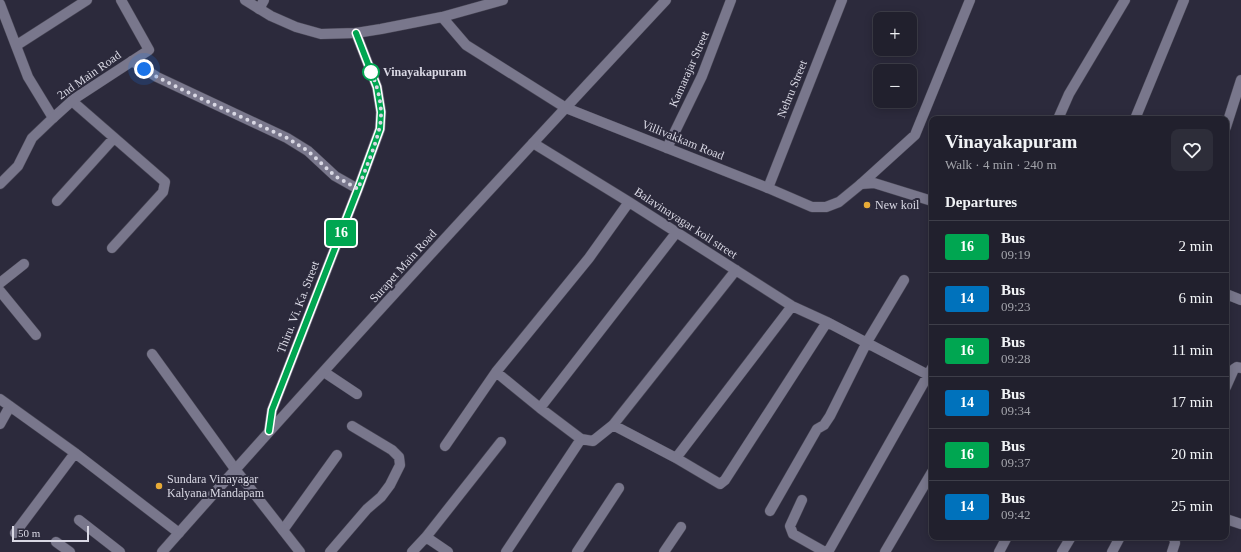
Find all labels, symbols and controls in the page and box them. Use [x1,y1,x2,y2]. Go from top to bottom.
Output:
map controls [873,12,917,108]
button: + [873,12,917,56]
street label: Kamarajar Street [666,28,712,109]
street label: 2nd Main Road [54,48,124,102]
street label: Nehru Street [774,57,810,120]
your location [134,59,154,79]
marker: Vinayakapuram [362,63,380,81]
button: − [873,64,917,108]
place label: Vinayakapuram [383,65,467,79]
street label: Villivakkam Road [640,117,726,163]
button: heart [1171,129,1213,171]
text: Vinayakapuram [945,131,1077,152]
text: Walk · 4 min · 240 m [945,157,1057,172]
street label: Balavinayagar koil street [632,184,741,262]
text: Departures [945,194,1017,210]
place label: New koil [875,198,920,212]
marker: New koil [862,200,872,210]
line badge: 16 [323,220,359,246]
text: 16 [334,225,348,240]
street label: Surapet Main Road [367,227,439,305]
text: Bus [1001,230,1025,246]
text: 2 min [1178,238,1213,254]
text: 16 [960,239,974,254]
text: 09:19 [1001,247,1031,262]
street label: Thiru. Vi. Ka. Street [274,258,322,355]
text: Bus [1001,282,1025,298]
text: 6 min [1178,290,1213,306]
text: 14 [960,291,974,306]
text: 09:23 [1001,299,1031,314]
text: Bus [1001,334,1025,350]
text: 11 min [1171,342,1213,358]
text: 16 [960,343,974,358]
text: 09:28 [1001,351,1031,366]
text: Bus [1001,386,1025,402]
text: 17 min [1171,394,1213,410]
text: 14 [960,395,974,410]
text: 09:34 [1001,403,1031,418]
text: Bus [1001,438,1025,454]
text: 20 min [1171,446,1213,462]
text: 16 [960,447,974,462]
text: 09:37 [1001,455,1031,470]
place label: Sundara Vinayagar Kalyana Mandapam [167,472,265,500]
marker: Sundara Vinayagar Kalyana Mandapam [154,481,164,491]
text: Bus [1001,490,1025,506]
text: 25 min [1171,498,1213,514]
text: 14 [960,499,974,514]
text: 09:42 [1001,507,1031,522]
scale bar [12,524,89,543]
text: 50 m [18,527,40,539]

